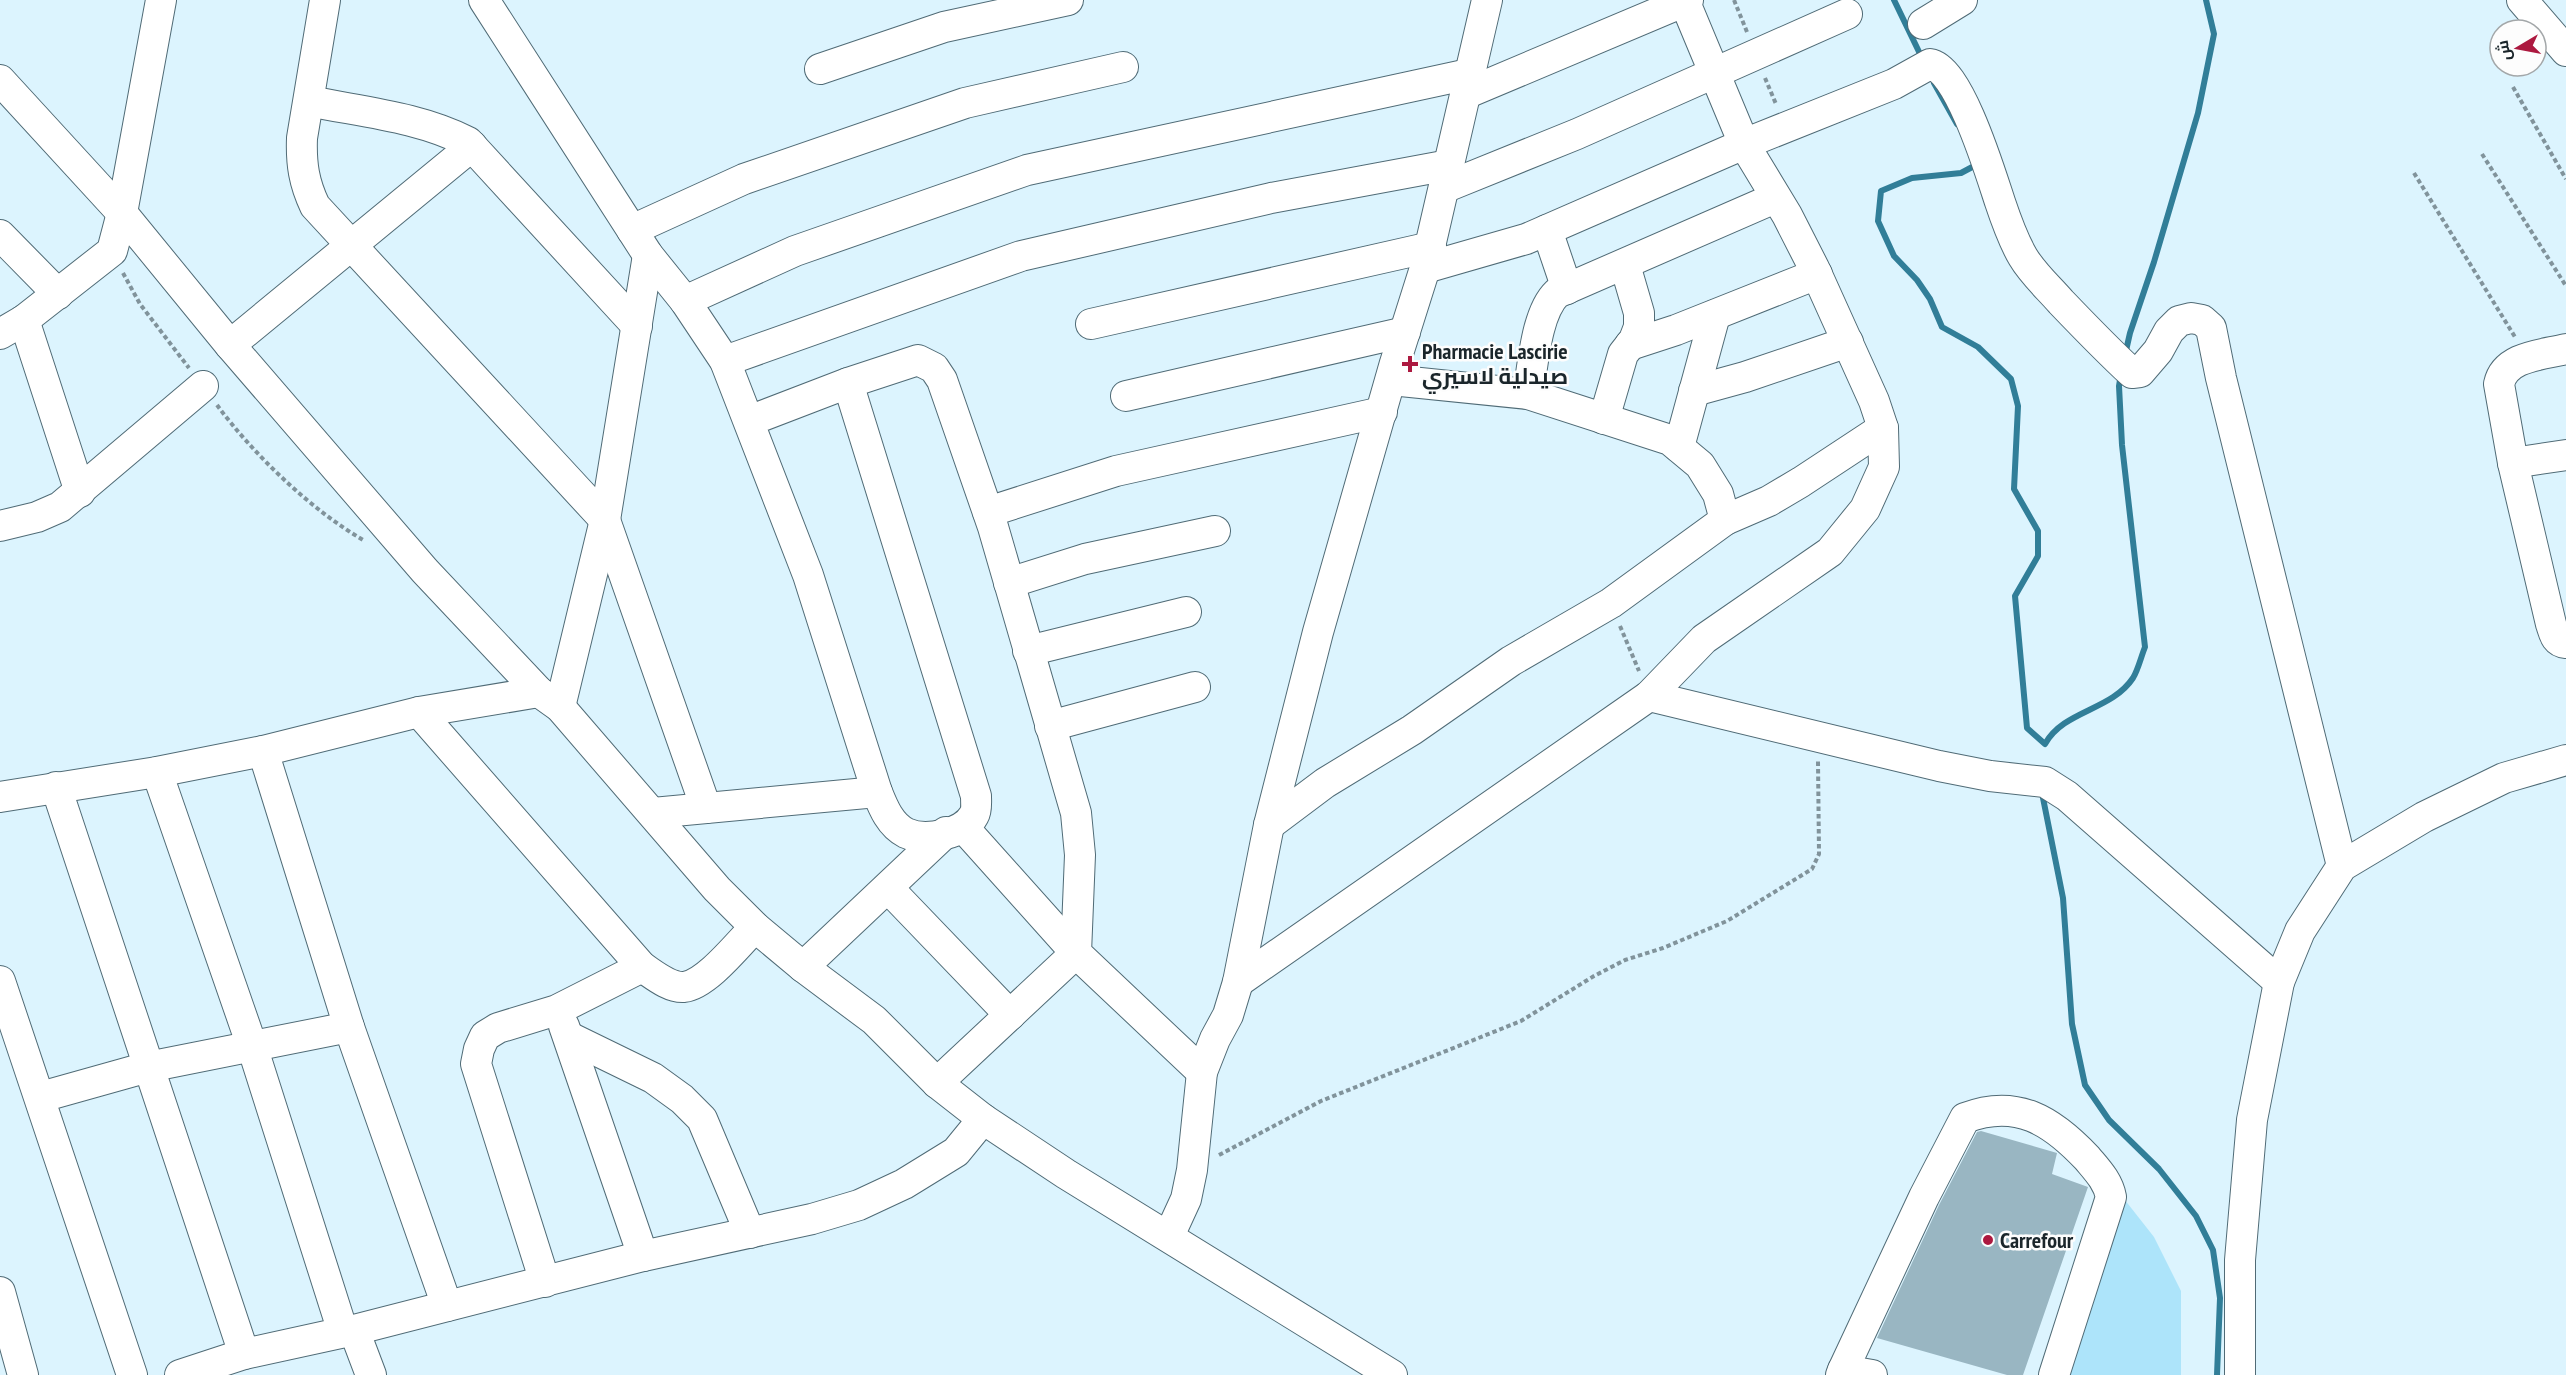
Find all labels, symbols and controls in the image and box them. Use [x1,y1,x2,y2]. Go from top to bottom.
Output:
north arrow [2488,18,2548,78]
text: ش [2492,39,2515,62]
place label: Pharmacie Lascirie صيدلية لاسيري [1422,337,1568,394]
marker: Pharmacie Lascirie صيدلية لاسيري [1403,357,1417,371]
place label: Carrefour [2000,1226,2074,1254]
marker: Carrefour [1981,1233,1995,1247]

